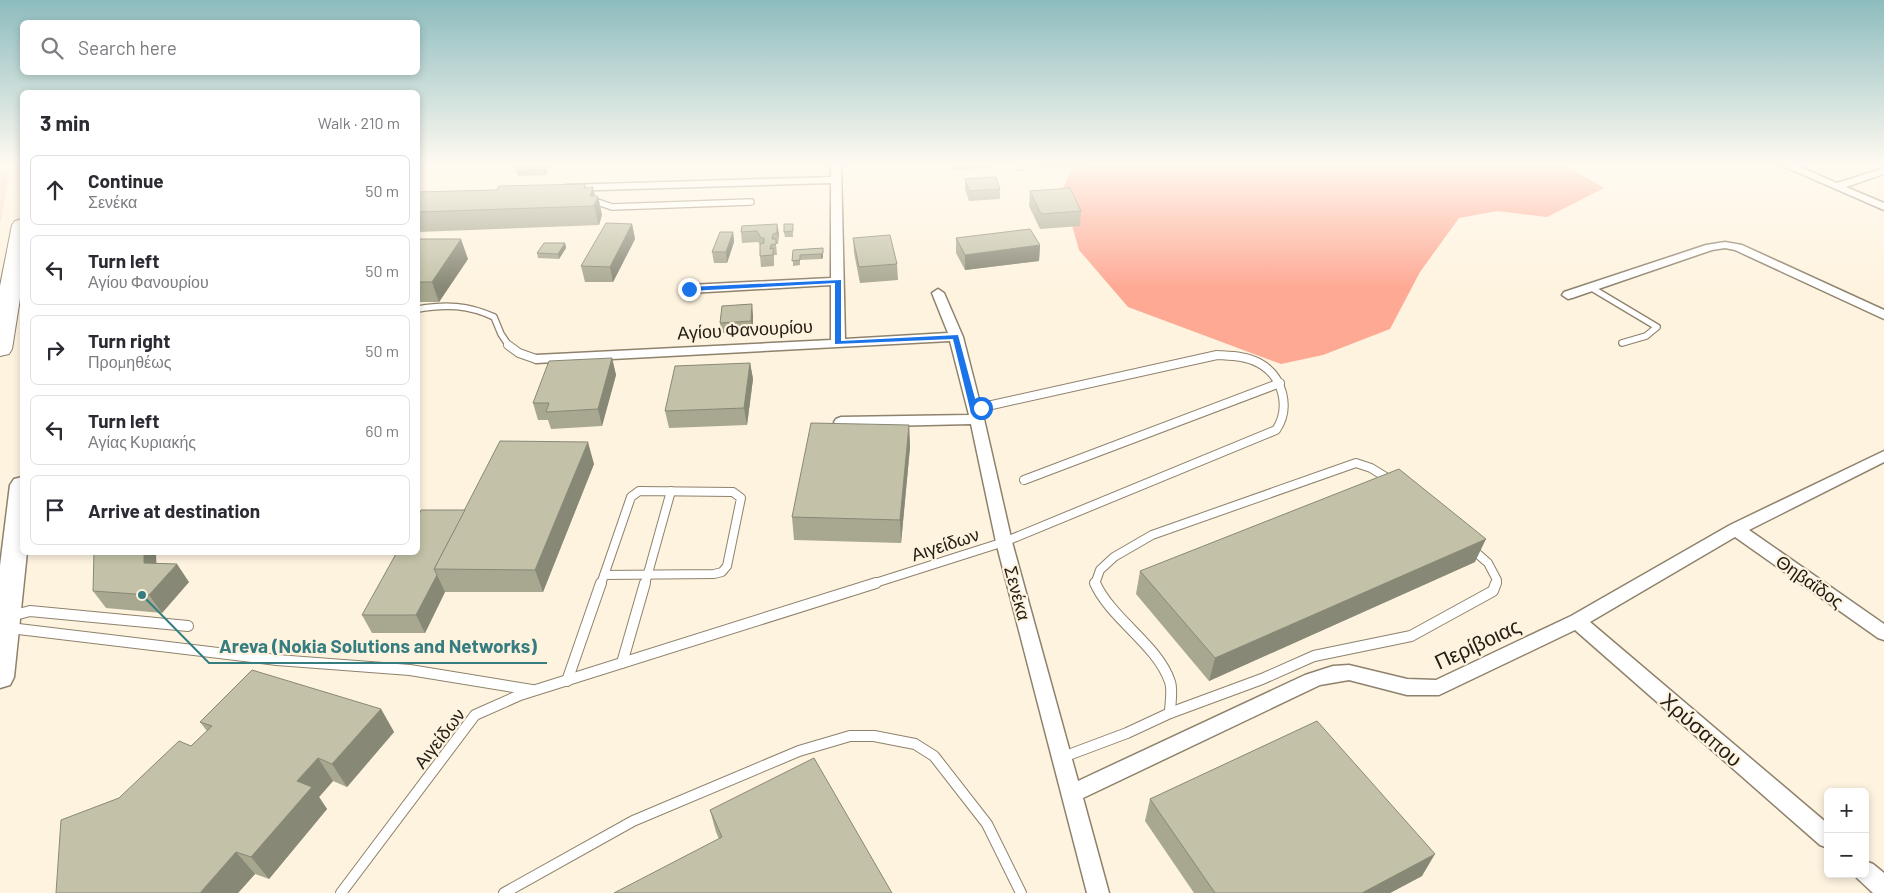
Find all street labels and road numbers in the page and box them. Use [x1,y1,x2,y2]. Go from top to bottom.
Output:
street label: Αγίου Φανουρίου [677,314,813,344]
street label: Αιγείδων [908,523,982,565]
street label: Θηβαΐδος [1772,550,1848,612]
street label: Σενέκα [1000,563,1036,623]
street label: Περίβοιας [1430,612,1524,674]
street label: Χρύσαπου [1656,687,1748,771]
street label: Αιγείδων [409,704,469,772]

